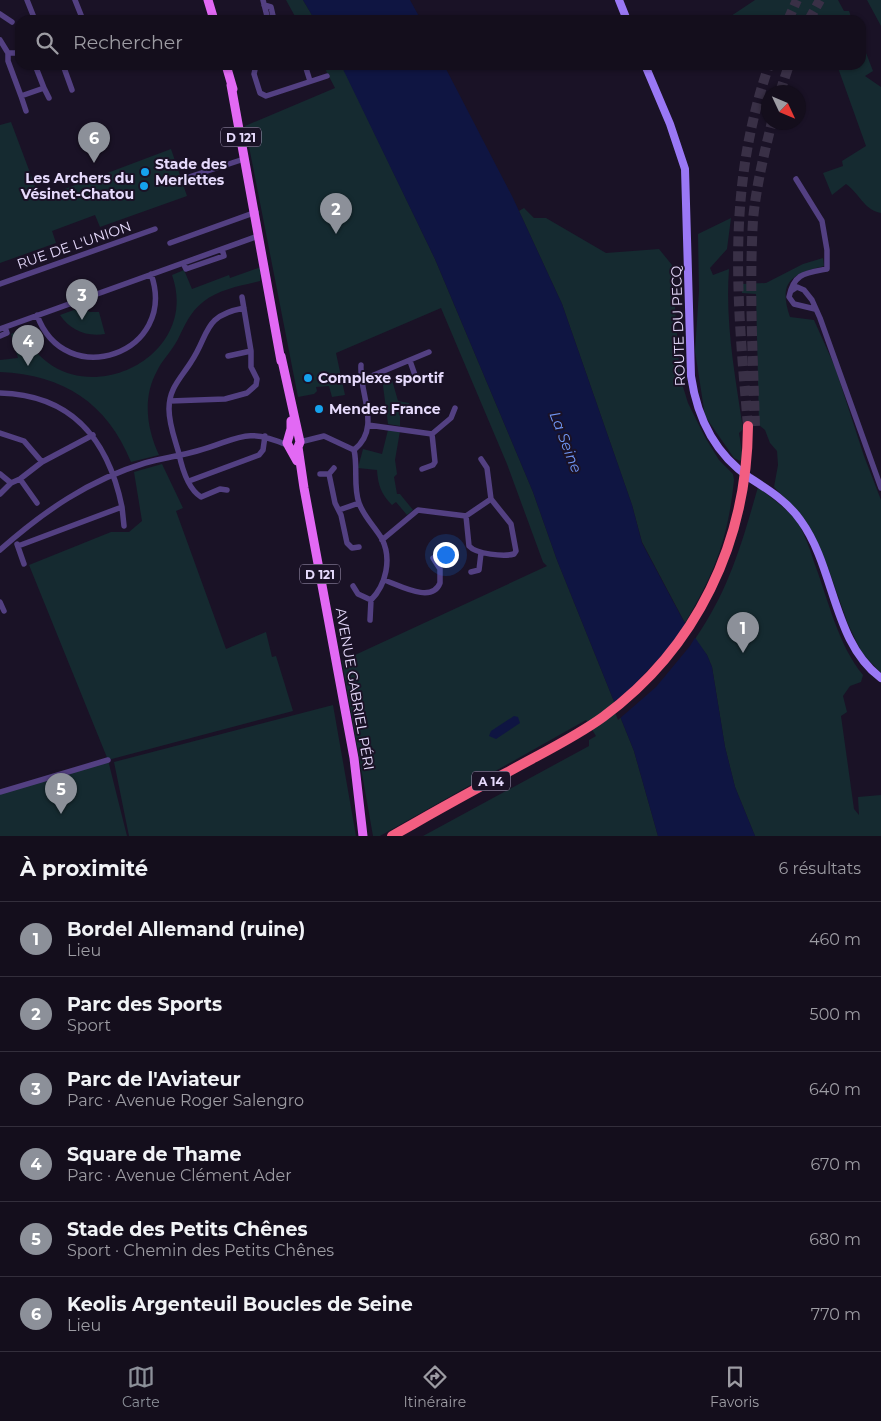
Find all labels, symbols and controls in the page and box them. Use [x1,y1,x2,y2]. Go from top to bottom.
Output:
search box [15,15,866,70]
icon: search [33,29,61,57]
text: Rechercher [73,31,183,54]
north arrow [761,85,806,130]
pin: 6 [78,122,110,163]
road number: D 121 [221,128,261,146]
place label: Stade des Merlettes [155,155,227,189]
marker: Stade des Merlettes [139,166,151,178]
place label: Les Archers du Vésinet-Chatou [20,169,134,203]
marker: Les Archers du Vésinet-Chatou [138,180,150,192]
pin: 2 [320,193,352,234]
street label: RUE DE L'UNION [14,217,134,273]
street label: ROUTE DU PECQ [667,265,689,387]
pin: 3 [66,279,98,320]
pin: 4 [12,325,44,366]
place label: Complexe sportif [318,369,444,387]
marker: Complexe sportif [302,372,314,384]
place label: Mendes France [329,400,441,418]
marker: Mendes France [313,403,325,415]
water label: La Seine [546,409,586,475]
your location [433,542,459,568]
road number: D 121 [300,564,340,584]
street label: AVENUE GABRIEL PÉRI [332,606,378,772]
pin: 1 [727,612,759,653]
road number: A 14 [472,771,510,790]
pin: 5 [45,773,77,814]
text: À proximité [20,856,148,881]
text: 6 résultats [779,859,861,878]
text: Bordel Allemand (ruine) [67,918,305,941]
text: 1 [33,930,39,949]
text: 460 m [809,930,861,949]
text: Lieu [67,941,101,960]
text: Parc des Sports [67,993,222,1016]
text: 2 [31,1005,41,1024]
text: 500 m [810,1005,861,1024]
text: Sport [67,1016,111,1035]
text: Parc de l'Aviateur [67,1068,241,1091]
text: 3 [31,1080,41,1099]
text: 640 m [809,1080,861,1099]
text: Parc · Avenue Roger Salengro [67,1091,304,1110]
text: Square de Thame [67,1143,242,1166]
text: 4 [30,1155,42,1174]
text: 670 m [811,1155,861,1174]
text: Parc · Avenue Clément Ader [67,1166,292,1185]
text: Stade des Petits Chênes [67,1218,308,1241]
text: 5 [31,1230,41,1249]
text: 680 m [809,1230,861,1249]
text: Sport · Chemin des Petits Chênes [67,1241,334,1260]
text: Keolis Argenteuil Boucles de Seine [67,1293,413,1316]
text: 6 [31,1305,41,1324]
text: 770 m [811,1305,861,1324]
text: Lieu [67,1316,101,1335]
tab: Carte [122,1363,160,1411]
tab: Itinéraire [404,1363,466,1411]
tab: Favoris [710,1363,759,1411]

